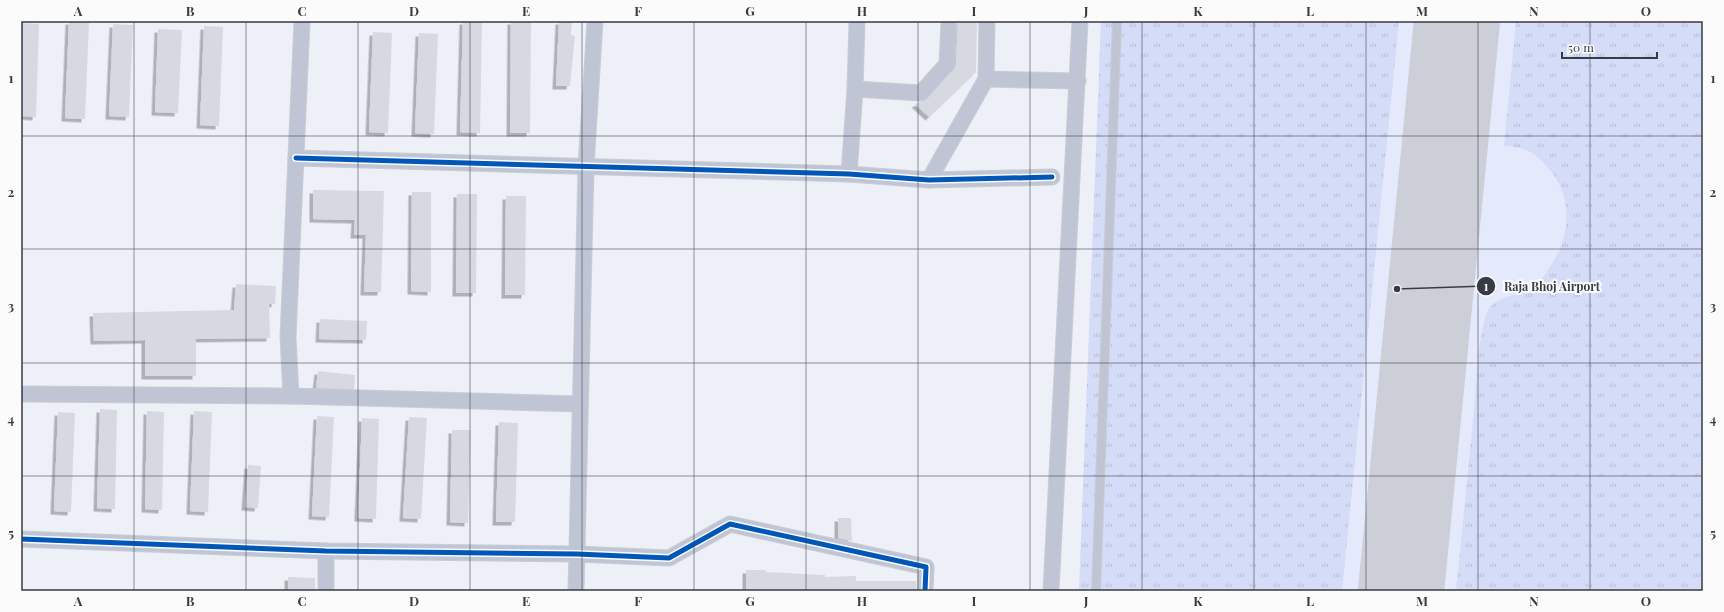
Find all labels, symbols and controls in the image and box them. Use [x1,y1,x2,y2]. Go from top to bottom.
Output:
text: A [73,2,83,19]
text: B [186,2,195,19]
text: C [297,2,307,19]
text: D [409,2,419,19]
text: E [522,2,530,19]
text: F [634,2,642,19]
text: G [745,2,755,19]
text: H [857,2,867,19]
text: I [972,2,977,19]
text: J [1083,2,1089,19]
text: K [1193,2,1203,19]
text: L [1306,2,1314,19]
text: M [1416,2,1428,19]
text: N [1529,2,1539,19]
text: O [1641,2,1651,19]
scale bar [1562,34,1657,60]
text: 50 m [1568,39,1594,55]
text: 1 [9,69,14,86]
text: 1 [1711,69,1716,86]
text: 2 [8,183,15,200]
text: 2 [1710,183,1717,200]
callout: Raja Bhoj Airport [1476,274,1609,298]
text: 1 [1484,278,1489,294]
text: Raja Bhoj Airport [1504,278,1601,294]
text: 3 [8,297,14,314]
text: 3 [1710,297,1716,314]
text: 4 [8,410,15,427]
text: 4 [1710,410,1717,427]
text: 5 [8,524,14,541]
text: 5 [1710,524,1716,541]
text: A [73,592,83,609]
text: B [186,592,195,609]
text: C [297,592,307,609]
text: D [409,592,419,609]
text: E [522,592,530,609]
text: F [634,592,642,609]
text: G [745,592,755,609]
text: H [857,592,867,609]
text: I [972,592,977,609]
text: J [1083,592,1089,609]
text: K [1193,592,1203,609]
text: L [1306,592,1314,609]
text: M [1416,592,1428,609]
text: N [1529,592,1539,609]
text: O [1641,592,1651,609]

